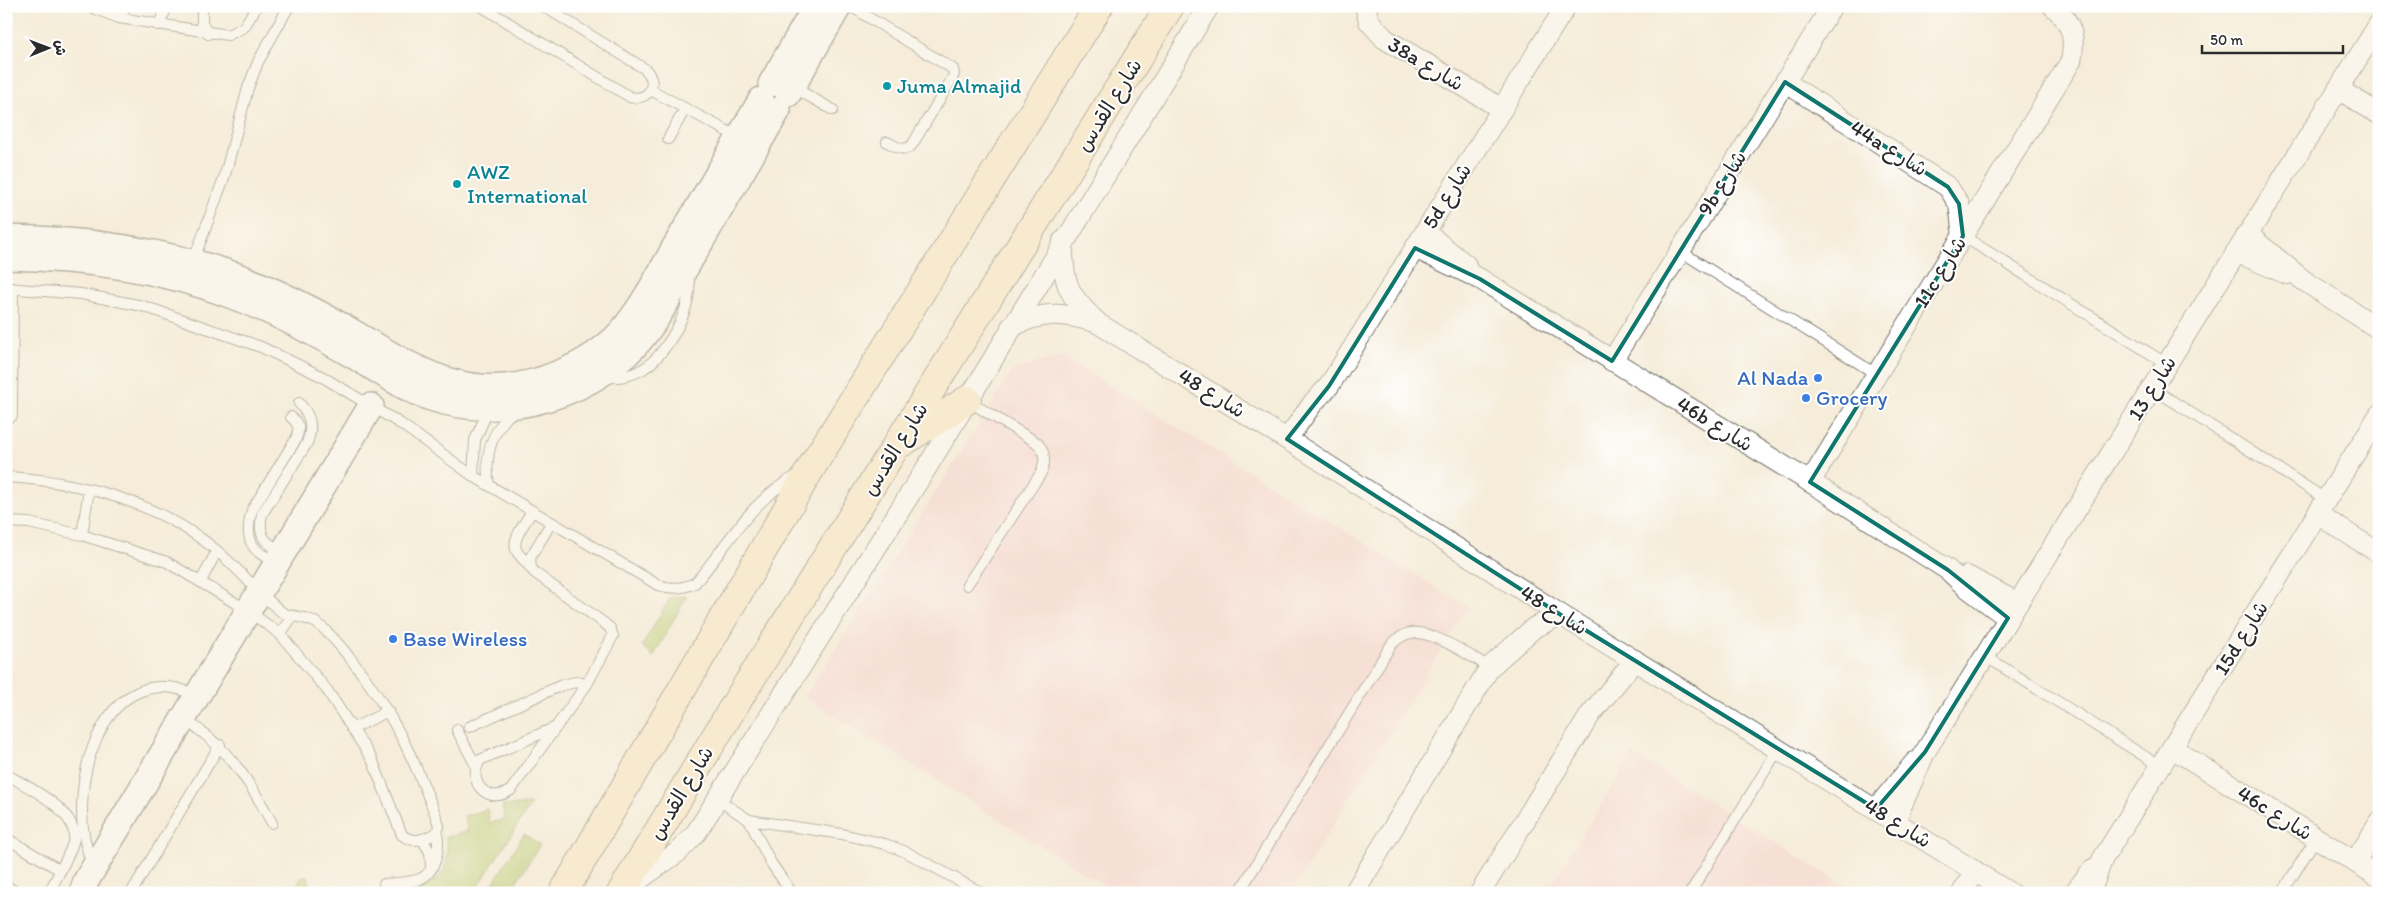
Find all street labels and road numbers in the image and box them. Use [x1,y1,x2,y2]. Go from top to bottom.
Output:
street label: 38a شارع [1382,31,1469,99]
street label: شارع القدس [1070,54,1150,157]
street label: 44a شارع [1844,114,1933,184]
street label: 9b شارع [1692,146,1754,222]
street label: 5d شارع [1417,158,1479,235]
street label: 11c شارع [1908,231,1974,314]
street label: شارع 13 [2122,351,2184,426]
street label: شارع 48 [1173,362,1250,425]
street label: 46b شارع [1671,390,1758,459]
street label: شارع القدس [856,398,936,501]
street label: شارع 48 [1515,579,1592,642]
street label: 15d شارع [2208,596,2276,681]
street label: شارع القدس [643,741,721,846]
street label: 46c شارع [2232,780,2317,848]
street label: شارع 48 [1859,792,1936,855]

